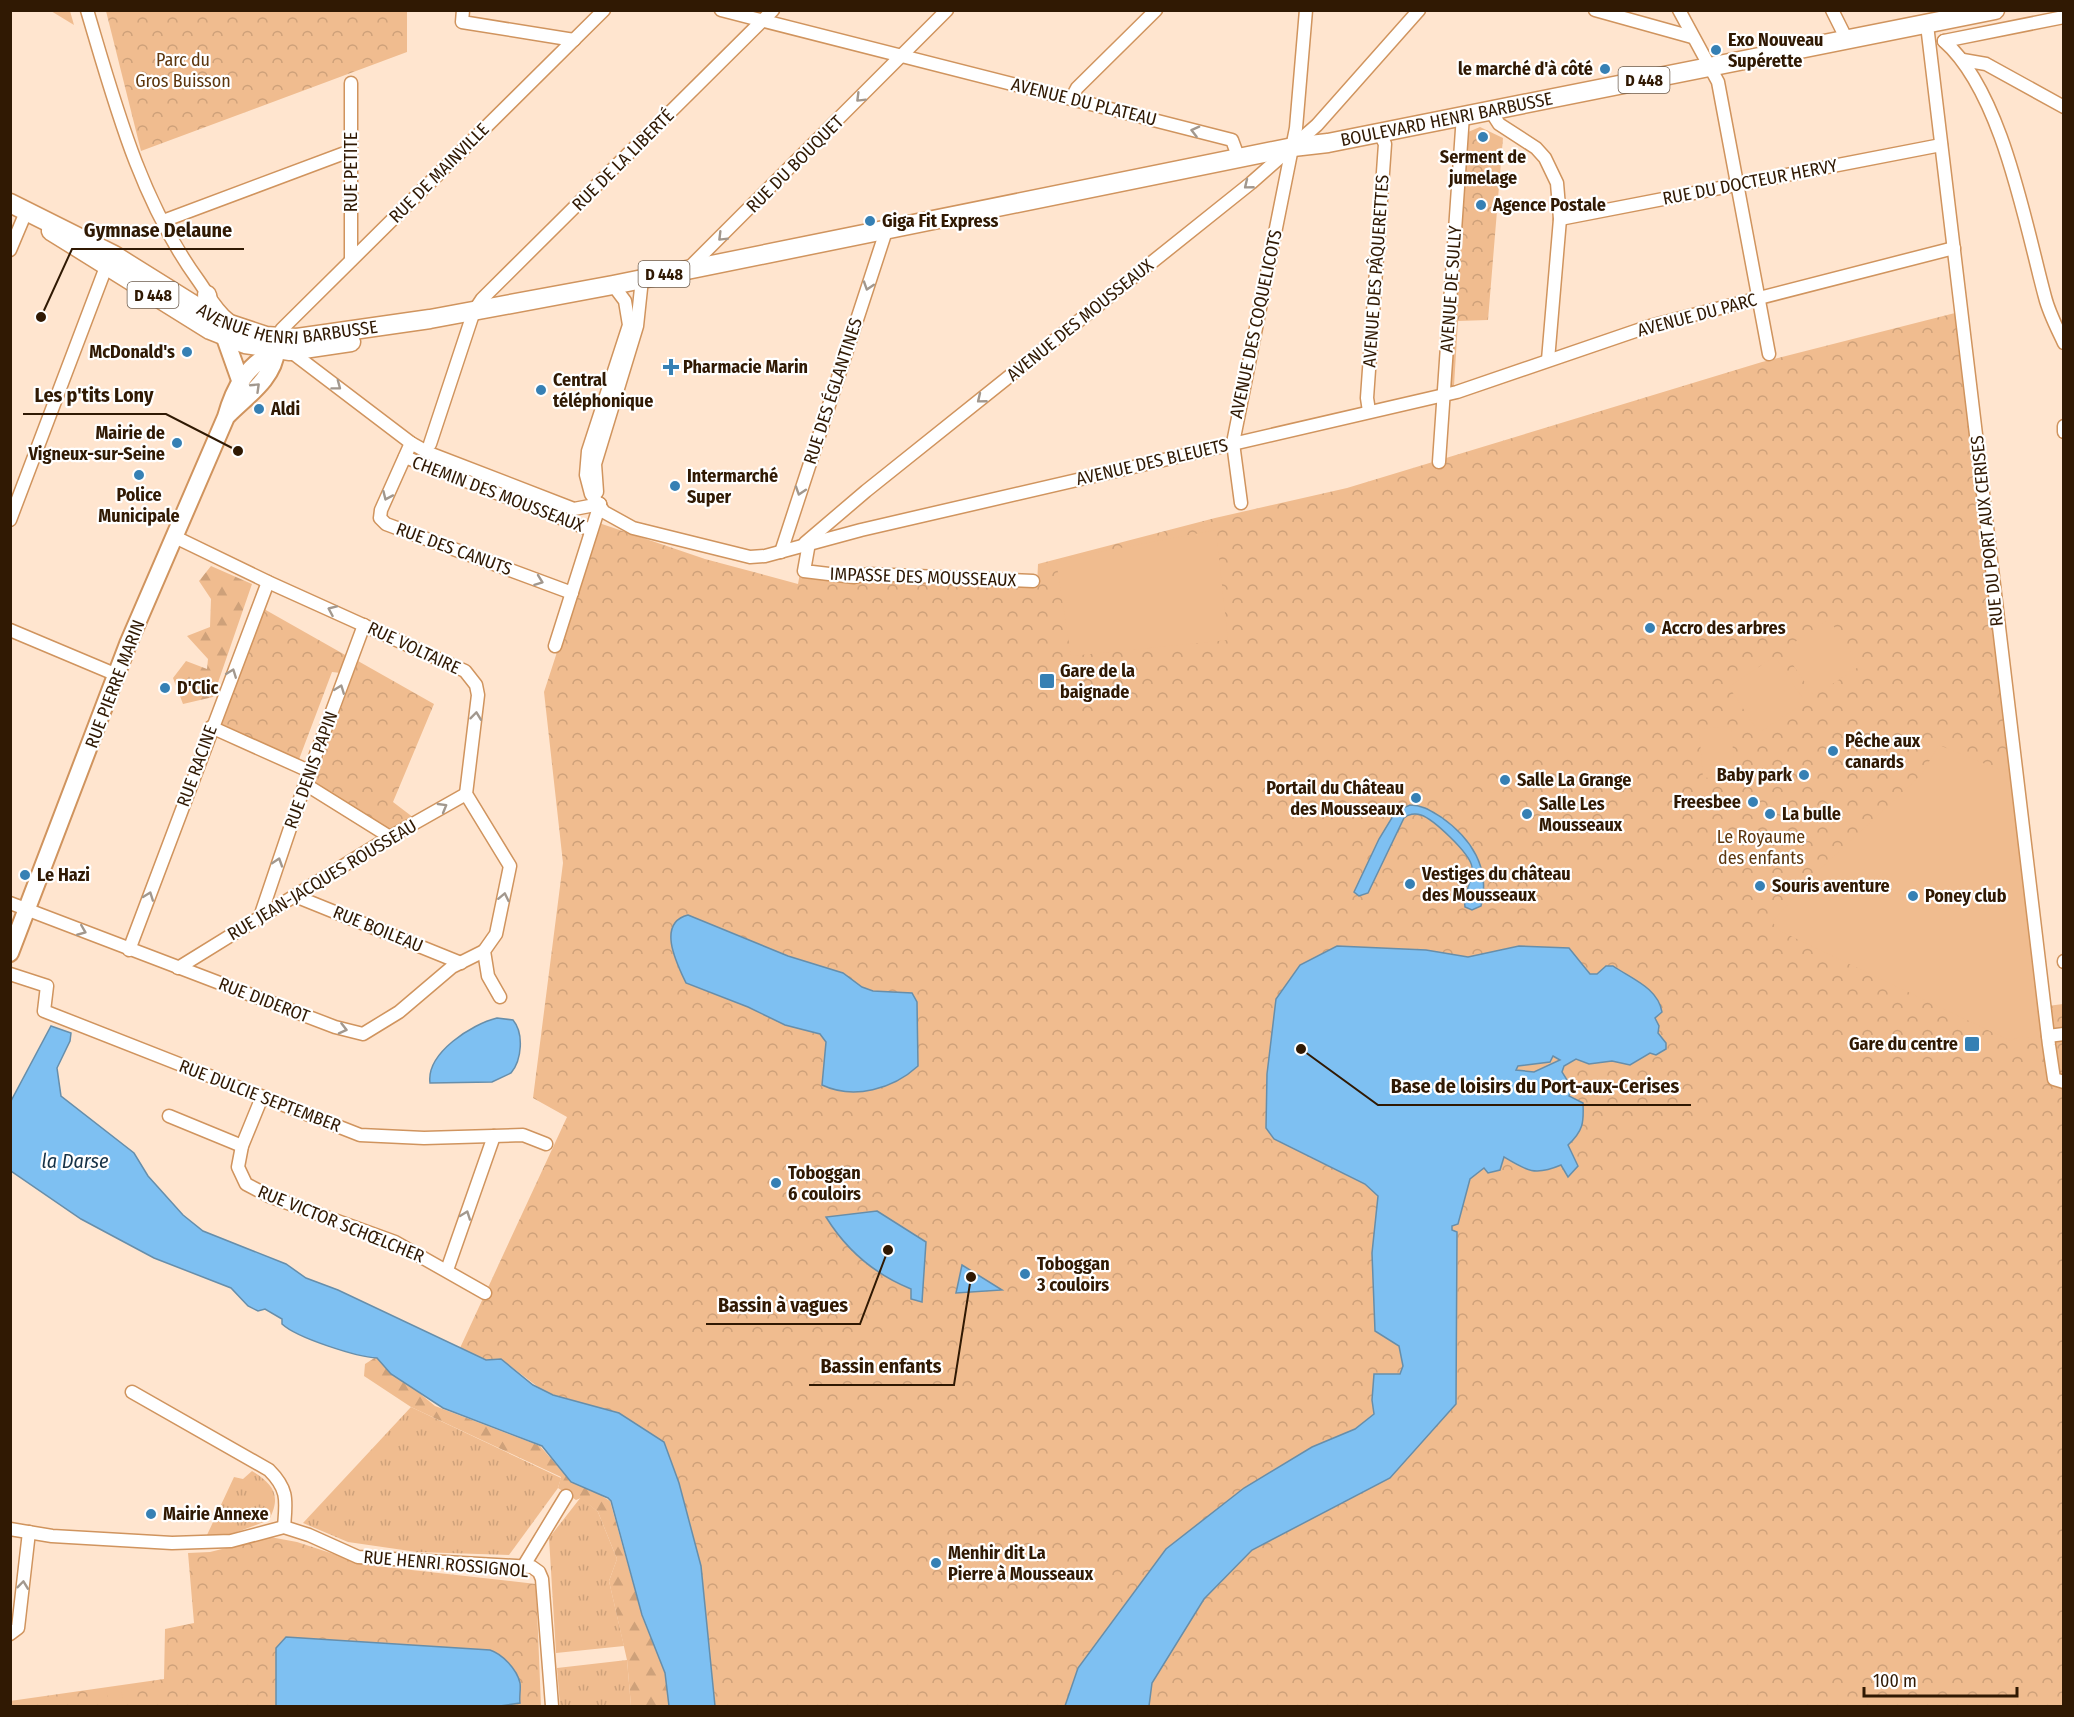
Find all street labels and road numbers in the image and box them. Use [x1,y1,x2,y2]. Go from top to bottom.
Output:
road number: D 448 [1618,67,1670,93]
street label: AVENUE DU PLATEAU [1009,73,1159,131]
street label: BOULEVARD HENRI BARBUSSE [1339,87,1554,151]
street label: RUE DE LA LIBERTÉ [567,104,678,215]
street label: RUE DU BOUQUET [742,110,849,217]
street label: RUE DE MAINVILLE [384,118,494,228]
street label: RUE PETITE [340,132,362,212]
street label: RUE DU DOCTEUR HERVY [1661,154,1839,210]
street label: AVENUE DES PÂQUERETTES [1358,174,1394,368]
street label: AVENUE DE SULLY [1436,225,1466,353]
street label: AVENUE DES COQUELICOTS [1225,228,1287,420]
street label: AVENUE DES MOUSSEAUX [1002,254,1158,386]
road number: D 448 [638,261,690,287]
road number: D 448 [128,282,178,308]
street label: AVENUE DU PARC [1635,288,1759,342]
street label: AVENUE HENRI BARBUSSE [193,299,379,349]
street label: RUE DES ÉGLANTINES [798,315,867,467]
street label: AVENUE DES BLEUETS [1074,434,1230,490]
street label: RUE DU PORT AUX CERISES [1966,434,2008,628]
street label: CHEMIN DES MOUSSEAUX [409,451,587,537]
street label: RUE DES CANUTS [393,518,515,580]
street label: IMPASSE DES MOUSSEAUX [829,563,1017,591]
street label: RUE PIERRE MARIN [80,617,150,751]
street label: RUE VOLTAIRE [364,617,464,679]
street label: RUE DENIS PAPIN [280,708,342,832]
street label: RUE RACINE [172,722,222,810]
street label: RUE JEAN-JACQUES ROUSSEAU [223,815,421,945]
street label: RUE BOILEAU [330,901,426,957]
street label: RUE DIDEROT [215,973,313,1028]
street label: RUE DULCIE SEPTEMBER [176,1055,344,1137]
street label: RUE VICTOR SCHŒLCHER [254,1181,428,1268]
street label: RUE HENRI ROSSIGNOL [362,1546,530,1582]

